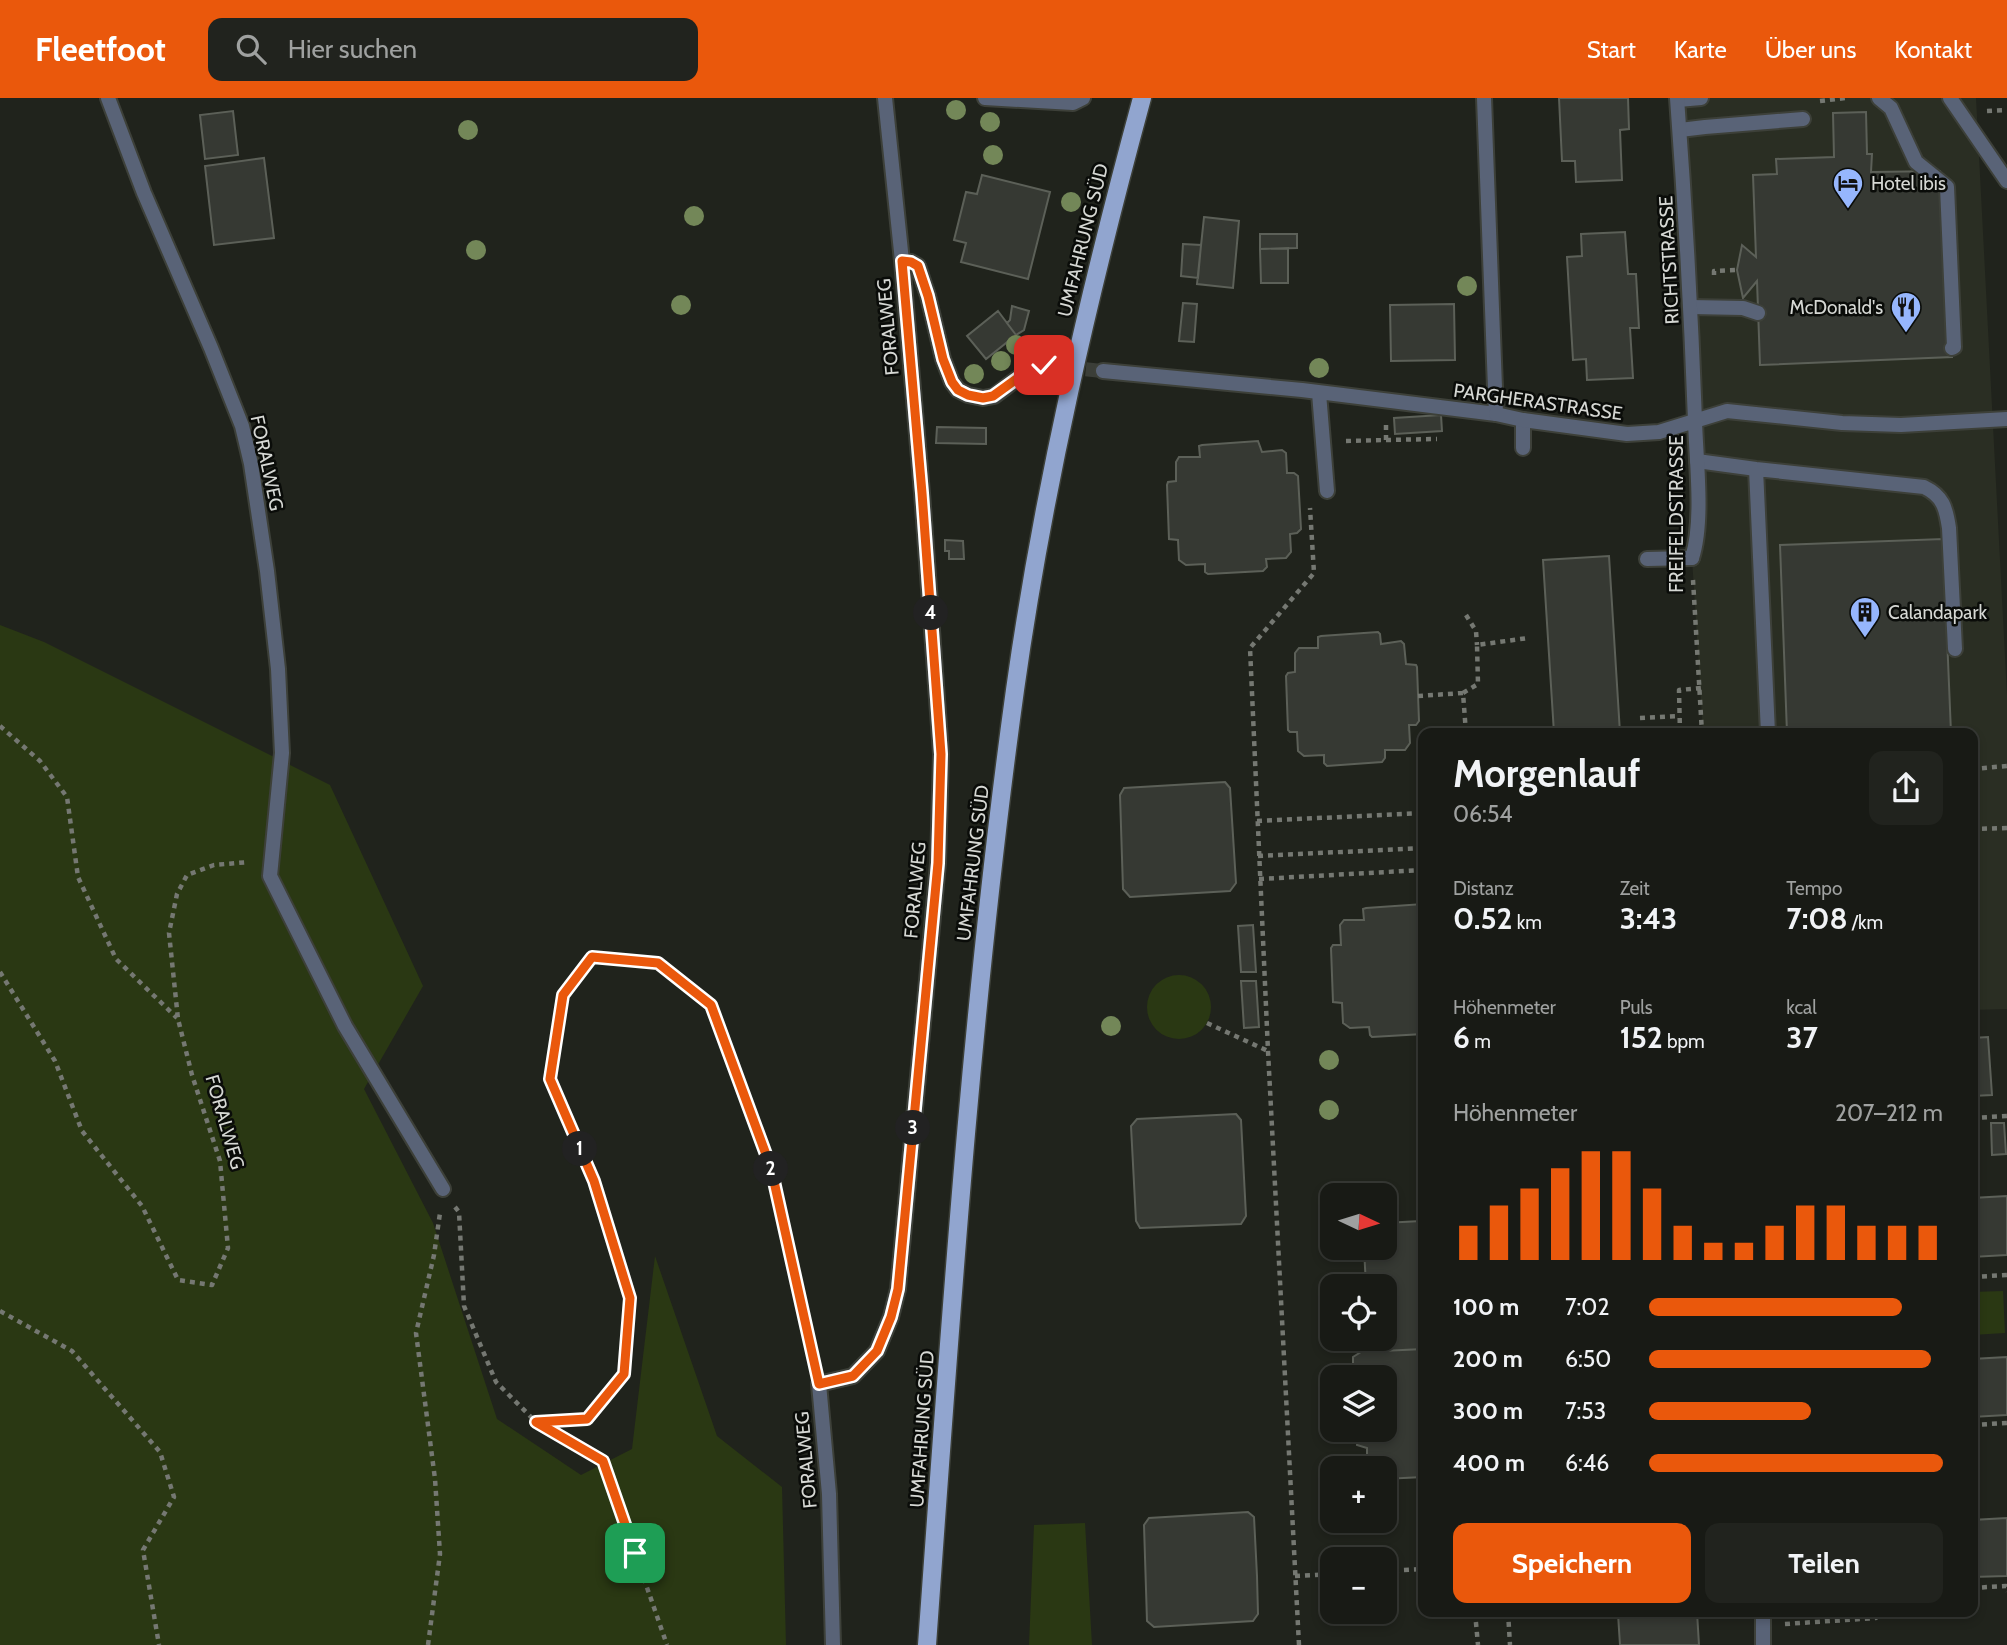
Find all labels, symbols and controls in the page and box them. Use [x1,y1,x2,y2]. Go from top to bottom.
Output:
search box [208,18,698,81]
text: Fleetfoot [35,29,166,69]
icon: search [232,30,270,68]
text: Hier suchen [288,33,417,65]
text: Start [1587,35,1636,64]
text: Karte [1674,35,1727,64]
text: Über uns [1765,35,1856,64]
text: Kontakt [1894,35,1972,64]
street label: UMFAHRUNG SÜD [1053,161,1113,319]
hotel icon: Hotel ibis [1831,166,1865,210]
place label: Hotel ibis [1871,172,1946,195]
street label: RICHTSTRASSE [1654,195,1684,325]
street label: FORALWEG [872,278,904,376]
restaurant icon: McDonald's [1889,290,1923,334]
place label: McDonald's [1790,296,1883,319]
pin [1014,335,1074,395]
icon: check [1025,346,1063,384]
street label: PARGHERASTRASSE [1452,379,1624,425]
street label: FORALWEG [246,413,288,513]
street label: FREIFELDSTRASSE [1665,435,1688,593]
building icon: Calandapark [1848,595,1882,639]
pin: 4 [914,596,948,630]
text: 4 [925,601,936,624]
place label: Calandapark [1888,601,1987,624]
text: Morgenlauf [1453,750,1640,797]
button: share [1869,751,1943,825]
street label: UMFAHRUNG SÜD [952,783,994,942]
text: 06:54 [1453,800,1513,828]
street label: FORALWEG [899,841,931,939]
text: Distanz [1453,877,1514,900]
text: Zeit [1620,877,1650,900]
text: Tempo [1786,877,1842,900]
text: 0.52 [1453,900,1513,937]
text: 3:43 [1620,900,1677,937]
text: 7:08 [1786,900,1848,937]
text: km [1513,911,1542,934]
text: /km [1848,911,1883,934]
text: Höhenmeter [1453,996,1556,1019]
text: Puls [1620,996,1653,1019]
text: kcal [1786,996,1817,1019]
text: 6 [1453,1019,1470,1056]
text: 152 [1620,1019,1663,1056]
text: 37 [1786,1019,1818,1056]
text: m [1470,1030,1491,1053]
text: bpm [1663,1030,1705,1053]
street label: FORALWEG [201,1072,249,1172]
text: Höhenmeter [1453,1099,1577,1127]
text: 207–212 m [1835,1099,1943,1127]
pin: 3 [895,1110,930,1146]
text: 3 [907,1116,918,1139]
pin: 1 [562,1132,598,1166]
text: 1 [576,1137,583,1160]
pin: 2 [754,1152,788,1186]
text: 2 [765,1157,776,1180]
north arrow [1320,1183,1396,1260]
map controls [1320,1183,1397,1624]
button: locate [1320,1274,1397,1351]
text: 100 m [1453,1293,1519,1321]
text: 7:02 [1565,1293,1609,1321]
text: 200 m [1453,1345,1523,1373]
text: 6:50 [1565,1345,1611,1373]
street label: UMFAHRUNG SÜD [905,1350,939,1508]
button: layers [1320,1365,1397,1442]
text: 300 m [1453,1397,1523,1425]
text: 7:53 [1565,1397,1606,1425]
street label: FORALWEG [790,1411,822,1509]
text: 400 m [1453,1449,1525,1477]
text: 6:46 [1565,1449,1609,1477]
button: + [1320,1456,1397,1533]
pin [605,1523,665,1583]
button: Speichern [1453,1523,1691,1603]
button: Teilen [1705,1523,1943,1603]
icon: arrive [616,1534,654,1572]
button: − [1320,1547,1397,1624]

